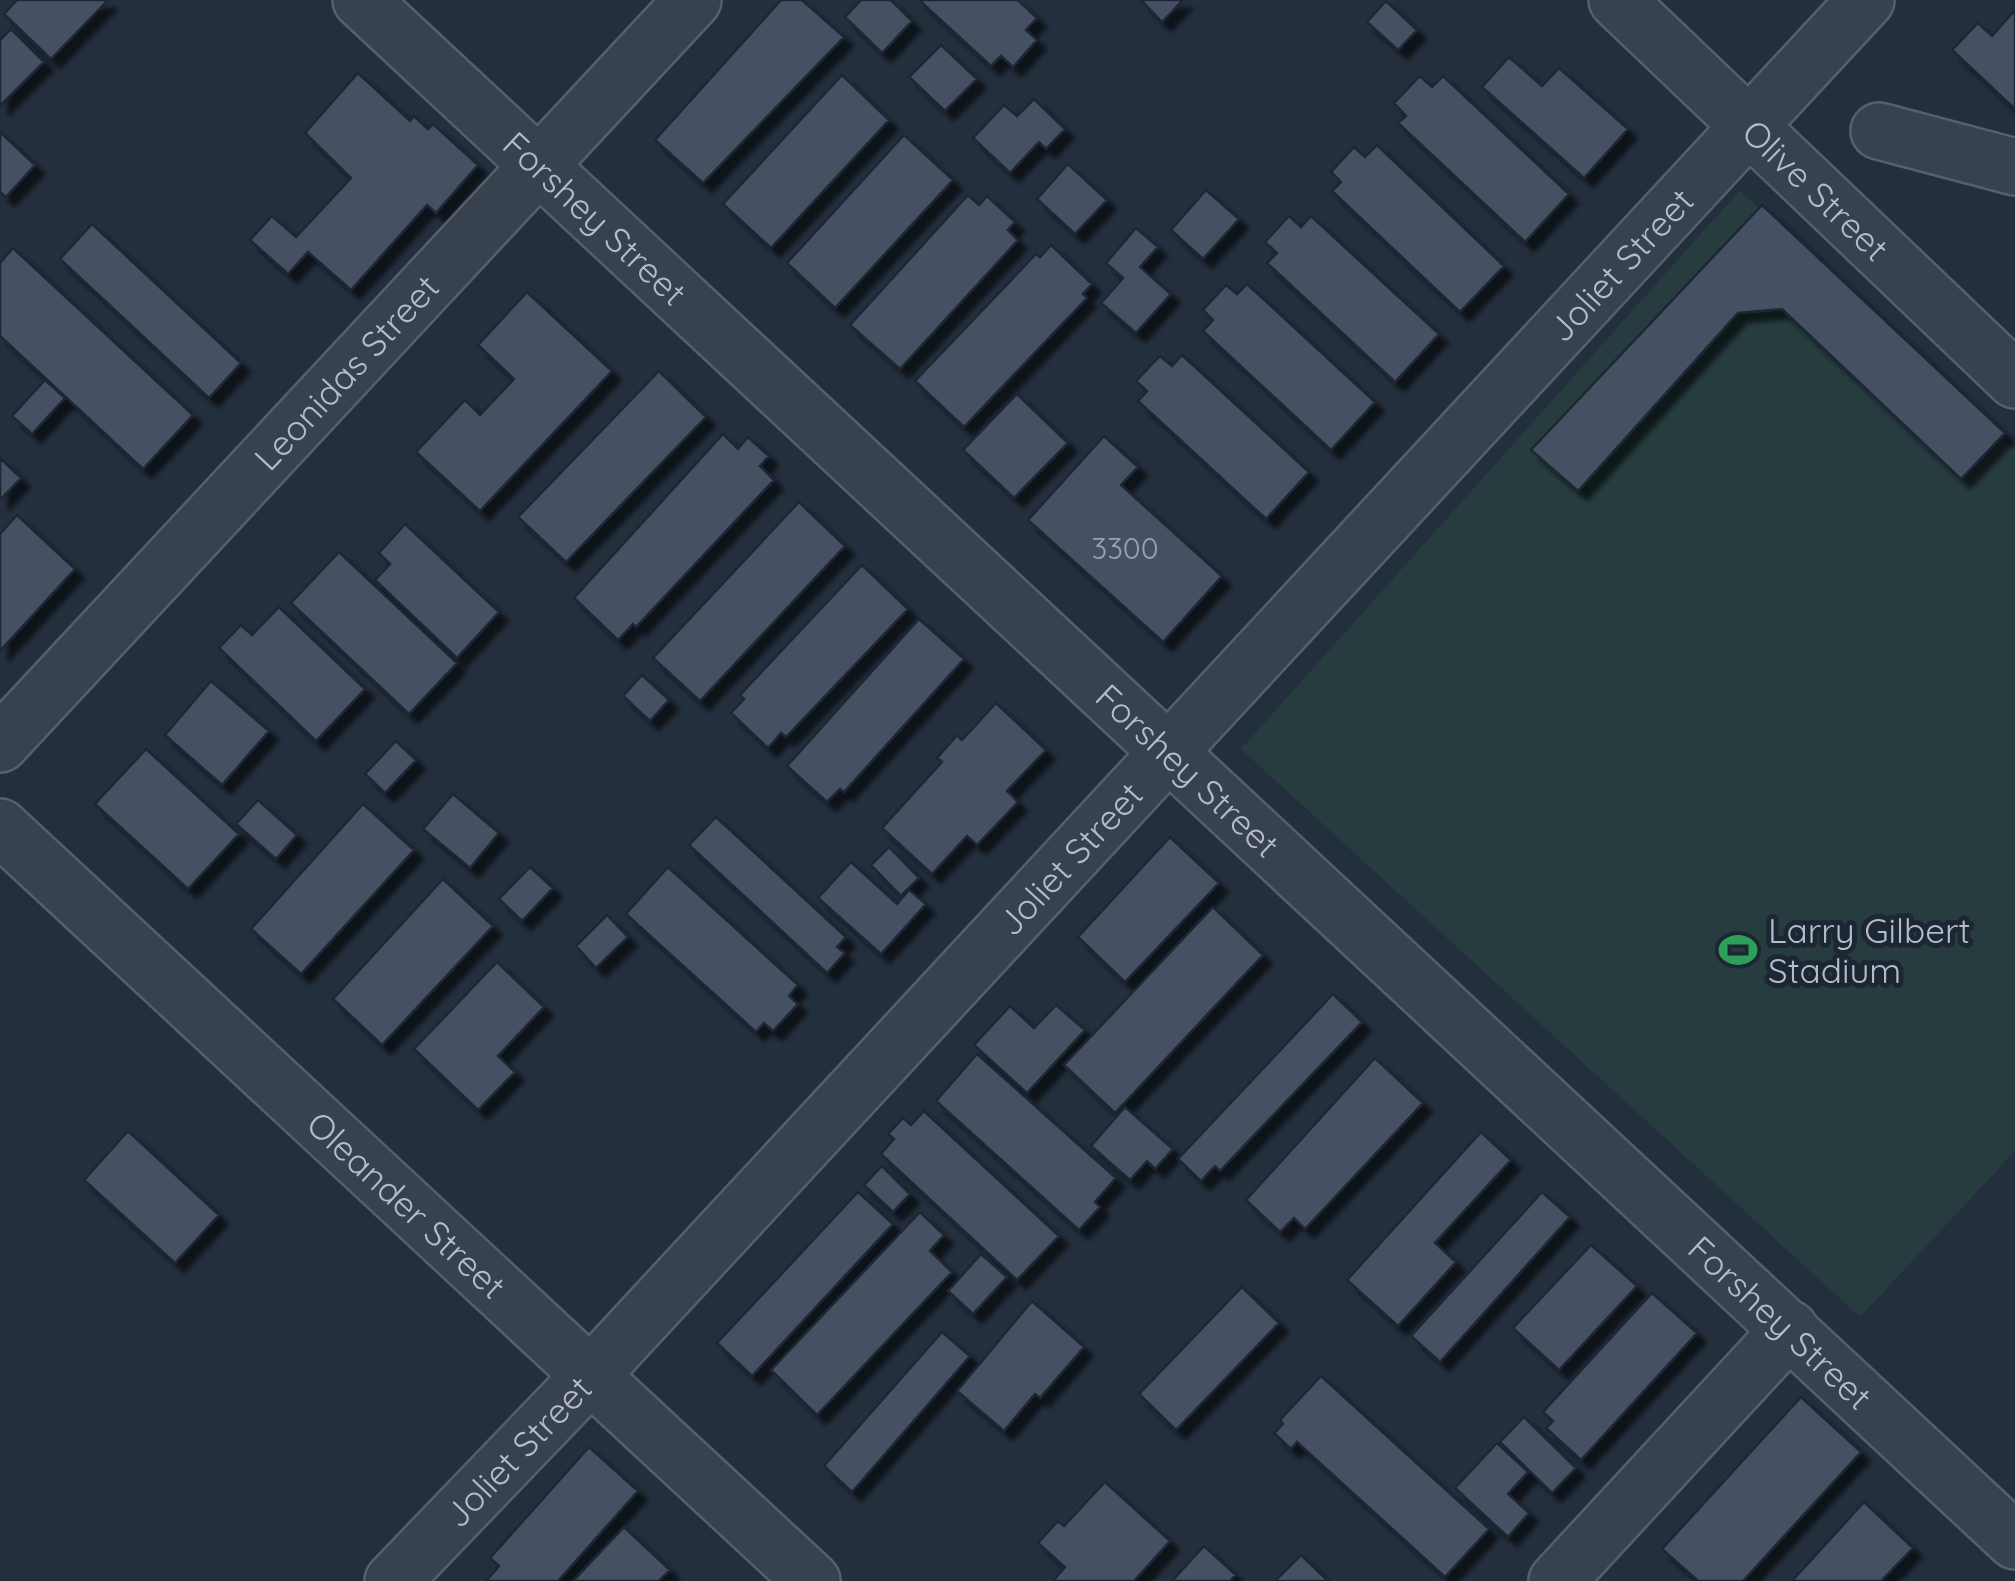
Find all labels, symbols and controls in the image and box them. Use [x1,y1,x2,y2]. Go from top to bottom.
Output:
street label: Olive Street [1734,110,1898,270]
street label: Forshey Street [494,122,696,314]
street label: Joliet Street [1539,179,1703,351]
street label: Leonidas Street [244,265,448,479]
house number: 3300 [1091,529,1159,567]
street label: Forshey Street [1087,674,1289,866]
street label: Joliet Street [988,773,1152,944]
place label: Larry Gilbert Stadium [1768,908,1970,992]
sports icon: Larry Gilbert Stadium [1717,929,1759,971]
street label: Oleander Street [298,1102,515,1308]
street label: Forshey Street [1679,1226,1881,1419]
street label: Joliet Street [435,1366,601,1536]

